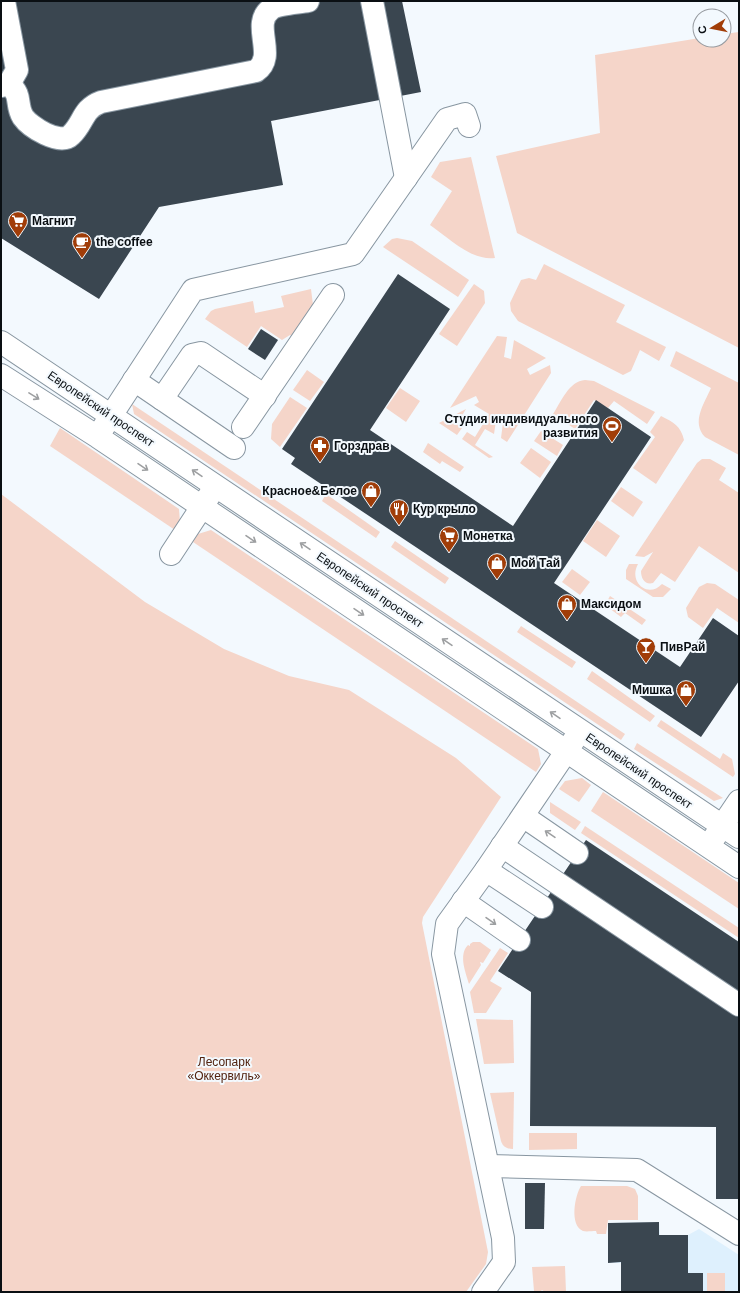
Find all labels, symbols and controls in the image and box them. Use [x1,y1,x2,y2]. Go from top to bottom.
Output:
north arrow [692,8,732,48]
text: С [696,25,709,35]
supermarket icon: Магнит [7,210,29,238]
place label: Магнит [32,214,74,228]
cafe icon: the coffee [71,231,93,259]
place label: the coffee [96,235,153,249]
street label: Европейский проспект [45,368,157,450]
one-way arrow [28,392,39,400]
place label: Студия индивидуального развития [444,412,598,440]
sports icon: Студия индивидуального развития [601,415,623,443]
pharmacy icon: Горздрав [309,435,331,463]
place label: Горздрав [334,439,390,453]
one-way arrow [137,463,148,471]
one-way arrow [192,469,203,477]
shop icon: Красное&Белое [360,480,382,508]
place label: Красное&Белое [262,484,357,498]
restaurant icon: Кур крыло [388,498,410,526]
place label: Кур крыло [413,502,476,516]
supermarket icon: Монетка [438,525,460,553]
place label: Монетка [463,529,513,543]
one-way arrow [245,535,256,543]
one-way arrow [300,542,311,550]
street label: Европейский проспект [314,549,426,631]
shop icon: Мой Тай [486,552,508,580]
place label: Мой Тай [511,556,560,570]
shop icon: Максидом [556,593,578,621]
place label: Максидом [581,597,642,611]
one-way arrow [353,608,364,616]
bar icon: ПивРай [635,636,657,664]
one-way arrow [442,638,453,646]
place label: ПивРай [660,640,705,654]
shop icon: Мишка [675,679,697,707]
place label: Мишка [632,683,672,697]
one-way arrow [550,711,561,719]
street label: Европейский проспект [583,730,695,812]
one-way arrow [545,830,556,838]
one-way arrow [485,916,496,925]
park label: Лесопарк «Оккервиль» [188,1055,261,1083]

